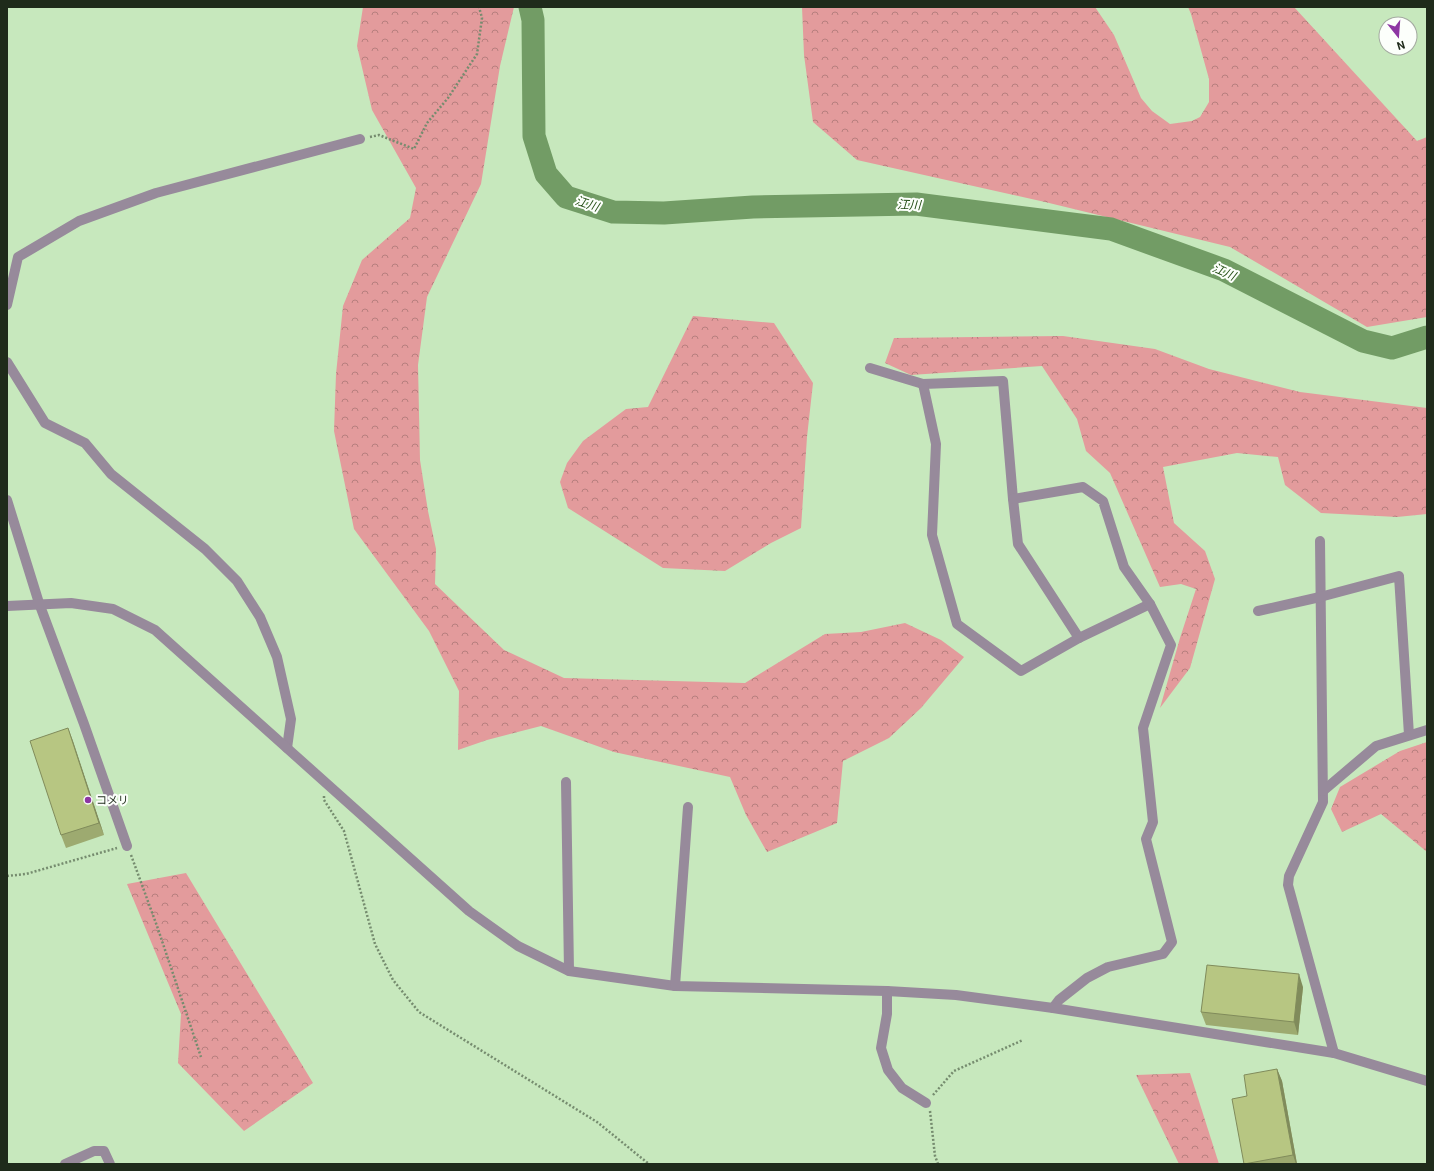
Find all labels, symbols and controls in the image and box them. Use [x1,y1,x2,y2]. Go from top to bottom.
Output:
north arrow [1378,16,1418,56]
text: N [1395,38,1406,53]
water label: 江川 [573,194,602,215]
water label: 江川 [897,198,923,212]
water label: 江川 [1210,261,1240,284]
place label: コメリ [96,794,129,807]
marker: コメリ [83,795,93,805]

